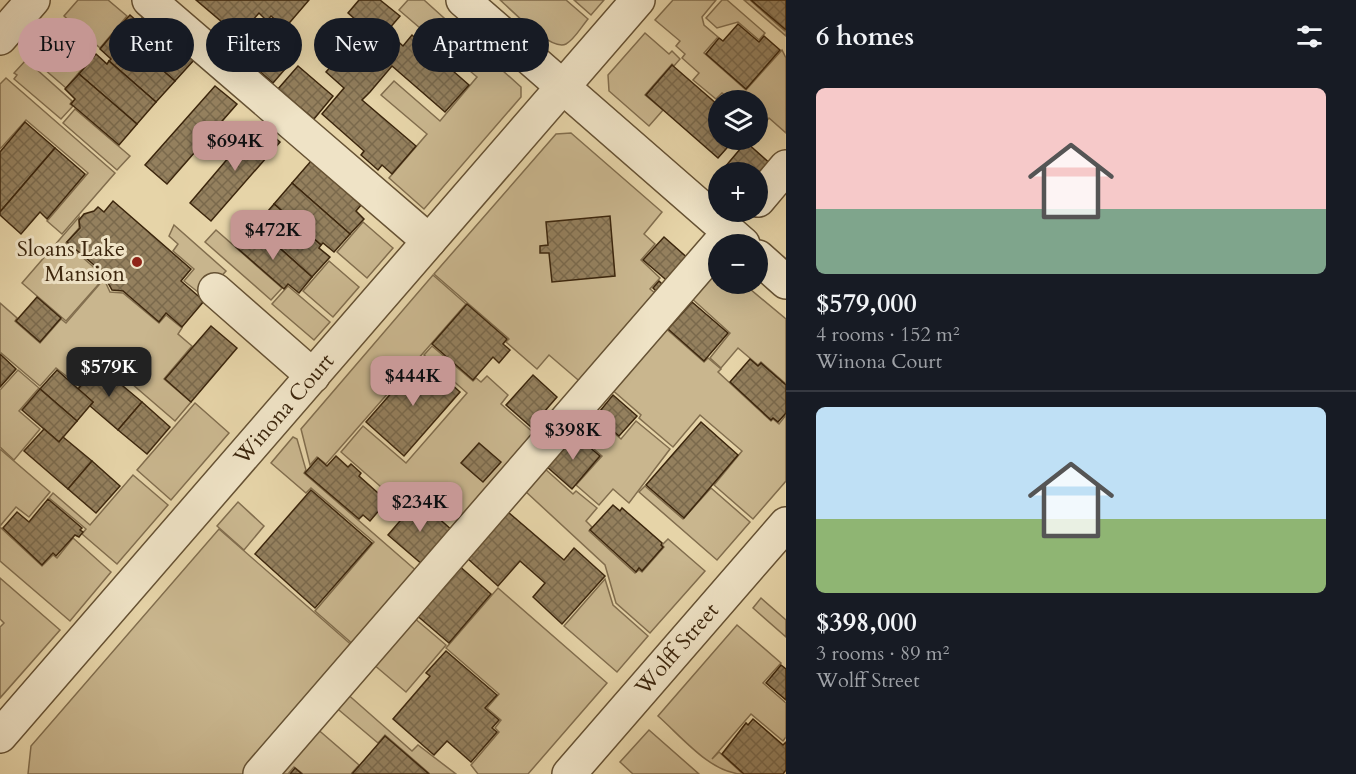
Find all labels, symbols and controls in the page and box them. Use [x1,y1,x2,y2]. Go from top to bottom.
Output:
chip: Buy [18,18,97,72]
chip: Rent [109,18,194,72]
chip: Filters [206,18,302,72]
chip: New [314,18,400,72]
chip: Apartment [412,18,549,72]
text: 6 homes [816,19,914,54]
icon: filters [1293,20,1326,53]
map controls [708,90,768,294]
button: layers [708,90,768,150]
pin: $694K [193,121,277,172]
text: $694K [206,127,264,154]
icon: home [1017,127,1125,235]
button: + [708,162,768,222]
pin: $472K [231,210,315,261]
text: $472K [244,216,302,243]
place label: Sloans Lake Mansion [17,234,125,289]
button: − [708,234,768,294]
marker: Sloans Lake Mansion [130,255,144,269]
text: $579,000 [816,286,917,321]
text: 4 rooms · 152 m² [816,321,960,348]
pin: $579K [67,347,151,398]
street label: Winona Court [227,347,341,472]
text: Winona Court [816,348,942,375]
text: $579K [80,353,138,380]
pin: $444K [371,356,455,407]
text: $444K [384,362,442,389]
pin: $398K [531,410,615,461]
text: $398K [544,416,602,443]
icon: home [1017,446,1125,554]
pin: $234K [378,482,462,533]
text: $234K [391,488,449,515]
street label: Wolff Street [628,596,726,703]
text: $398,000 [816,605,917,640]
text: 3 rooms · 89 m² [816,640,949,667]
text: Wolff Street [816,667,920,694]

